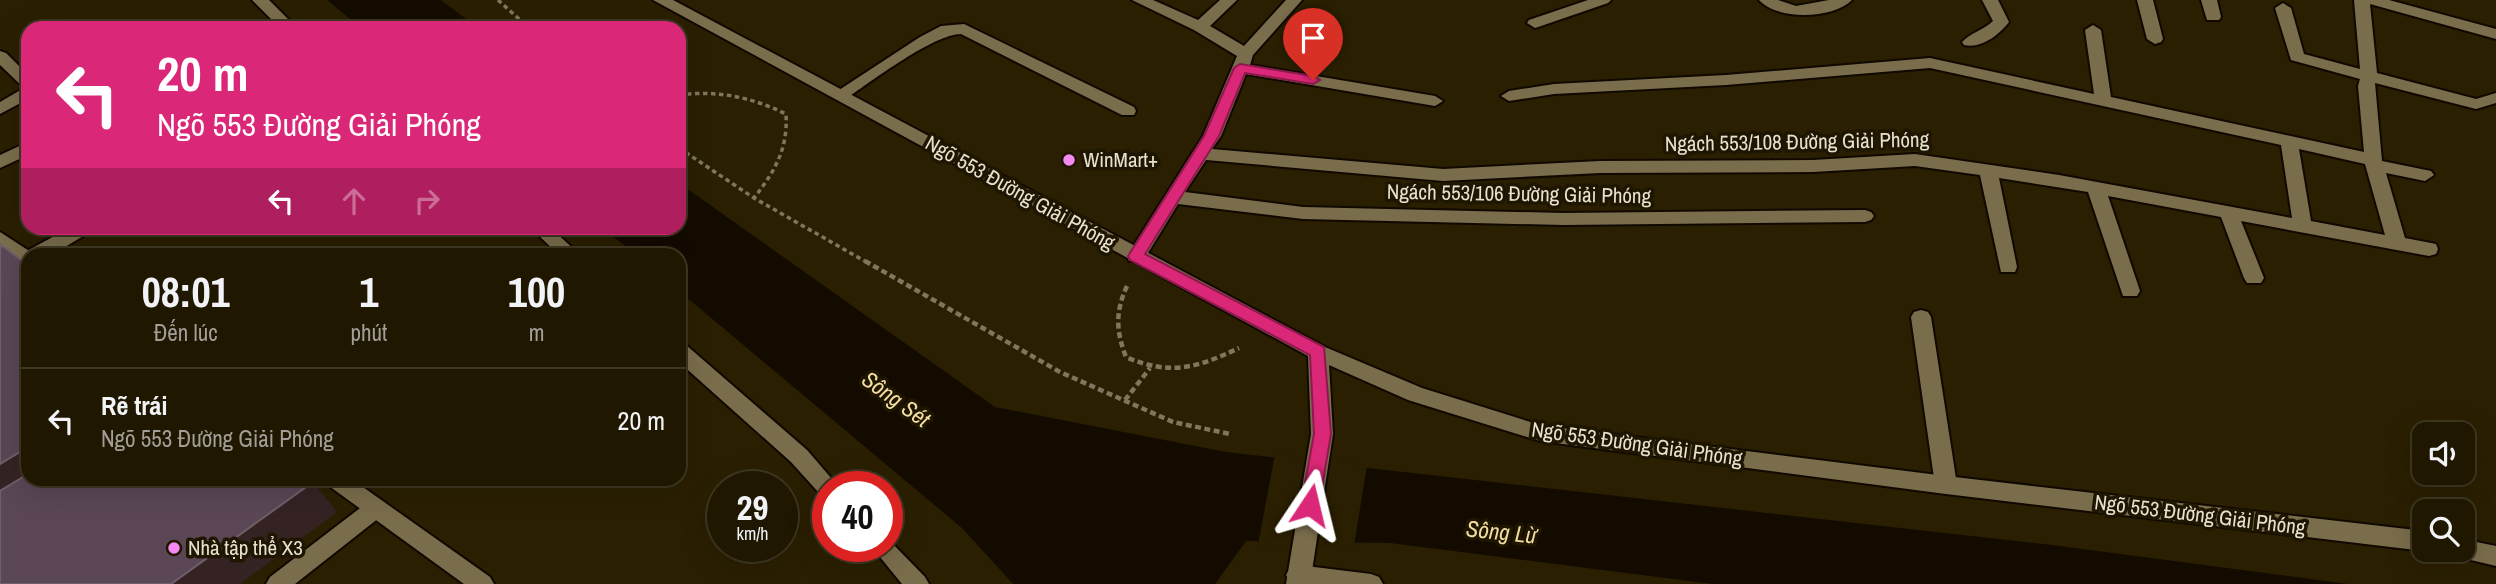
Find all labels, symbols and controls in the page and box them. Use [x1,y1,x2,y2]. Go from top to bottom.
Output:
pin [1283,8,1343,80]
icon: arrive [1294,19,1332,57]
text: 20 m [157,40,249,106]
icon: left [42,49,133,140]
text: Ngõ 553 Đường Giải Phóng [157,103,481,146]
street label: Ngách 553/108 Đường Giải Phóng [1665,125,1930,158]
street label: Ngõ 553 Đường Giải Phóng [920,128,1121,257]
place label: WinMart+ [1083,145,1158,174]
marker: WinMart+ [1061,152,1077,168]
street label: Ngách 553/106 Đường Giải Phóng [1387,177,1652,210]
icon: left [262,182,300,220]
icon: ahead [335,182,373,220]
icon: right [408,182,446,220]
text: 08:01 [142,264,230,320]
text: 1 [359,264,378,320]
text: 100 [508,264,565,320]
text: Đến lúc [154,317,218,348]
text: phút [350,317,387,348]
text: m [529,317,544,348]
water label: Sông Sét [856,363,937,434]
text: Rẽ trái [101,388,167,423]
icon: left [42,402,80,440]
text: 20 m [618,403,665,438]
street label: Ngõ 553 Đường Giải Phóng [1530,414,1745,473]
map controls [2412,422,2475,562]
button: sound [2412,422,2475,485]
text: Ngõ 553 Đường Giải Phóng [101,423,334,454]
position arrow [1273,468,1347,542]
speed limit sign: 40 [812,471,903,562]
text: 29 [737,484,768,531]
street label: Ngõ 553 Đường Giải Phóng [2093,487,2308,542]
button: search [2412,499,2475,562]
water label: Sông Lừ [1464,512,1540,551]
text: km/h [737,521,769,546]
place label: Nhà tập thể X3 [188,533,303,562]
marker: Nhà tập thể X3 [166,540,182,556]

